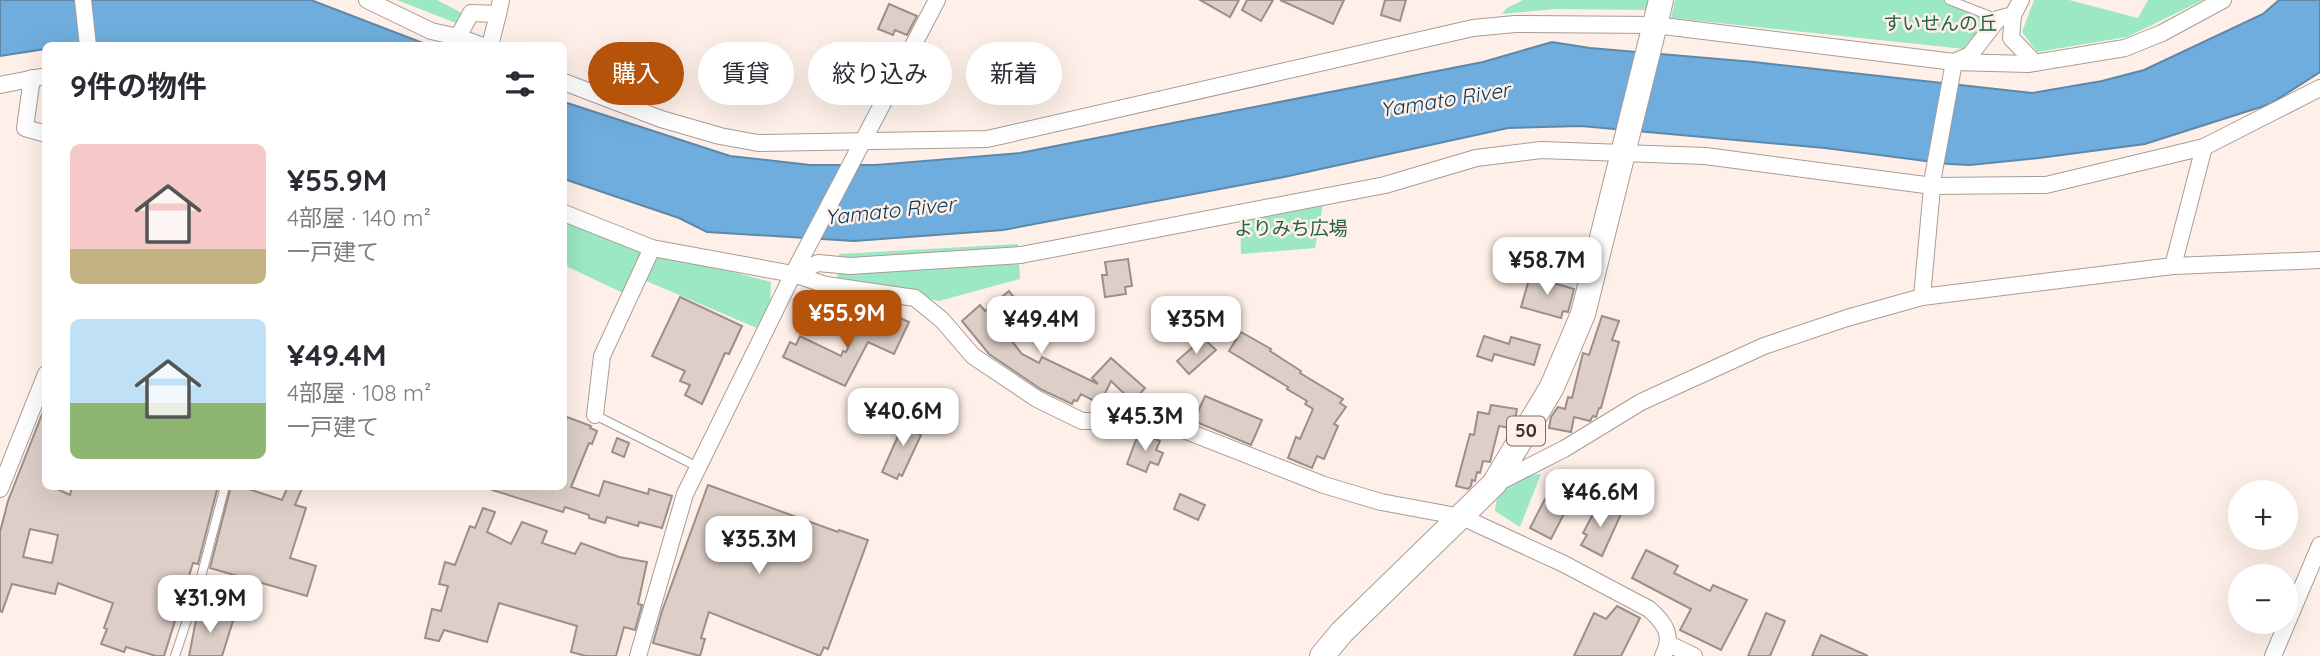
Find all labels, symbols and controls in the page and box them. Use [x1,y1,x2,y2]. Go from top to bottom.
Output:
park label: すいせんの丘 [1883,11,1997,35]
chip: 購入 [588,42,684,105]
chip: 賃貸 [698,42,794,105]
chip: 絞り込み [808,42,952,105]
chip: 新着 [966,42,1062,105]
icon: filters [501,65,539,103]
text: 9件の物件 [70,67,207,105]
water label: Yamato River [1378,76,1514,122]
text: ¥55.9M [287,161,387,199]
icon: home [126,172,210,256]
water label: Yamato River [824,190,959,230]
text: 4部屋 · 140 m² [287,203,431,232]
park label: よりみち広場 [1234,216,1348,240]
text: 一戸建て [287,237,379,266]
pin: ¥58.7M [1490,238,1604,297]
text: ¥58.7M [1509,245,1585,274]
pin: ¥55.9M [790,290,904,350]
pin: ¥49.4M [984,296,1098,356]
pin: ¥35M [1155,296,1237,356]
text: ¥55.9M [809,298,885,327]
text: ¥49.4M [1003,304,1079,333]
text: ¥35M [1167,304,1225,333]
text: ¥49.4M [287,336,387,374]
icon: home [126,347,210,431]
text: 4部屋 · 108 m² [287,378,431,407]
pin: ¥40.6M [846,388,960,448]
pin: ¥45.3M [1088,393,1202,453]
text: ¥40.6M [864,396,942,425]
text: ¥45.3M [1107,401,1183,430]
text: 一戸建て [287,412,379,441]
road number: 50 [1507,416,1545,446]
pin: ¥46.6M [1543,470,1657,529]
text: ¥46.6M [1561,477,1639,506]
map controls [2228,480,2298,634]
button: + [2228,480,2298,550]
pin: ¥35.3M [702,516,816,576]
text: ¥35.3M [721,524,797,553]
button: − [2228,564,2298,634]
pin: ¥31.9M [153,576,267,635]
text: ¥31.9M [174,583,246,612]

